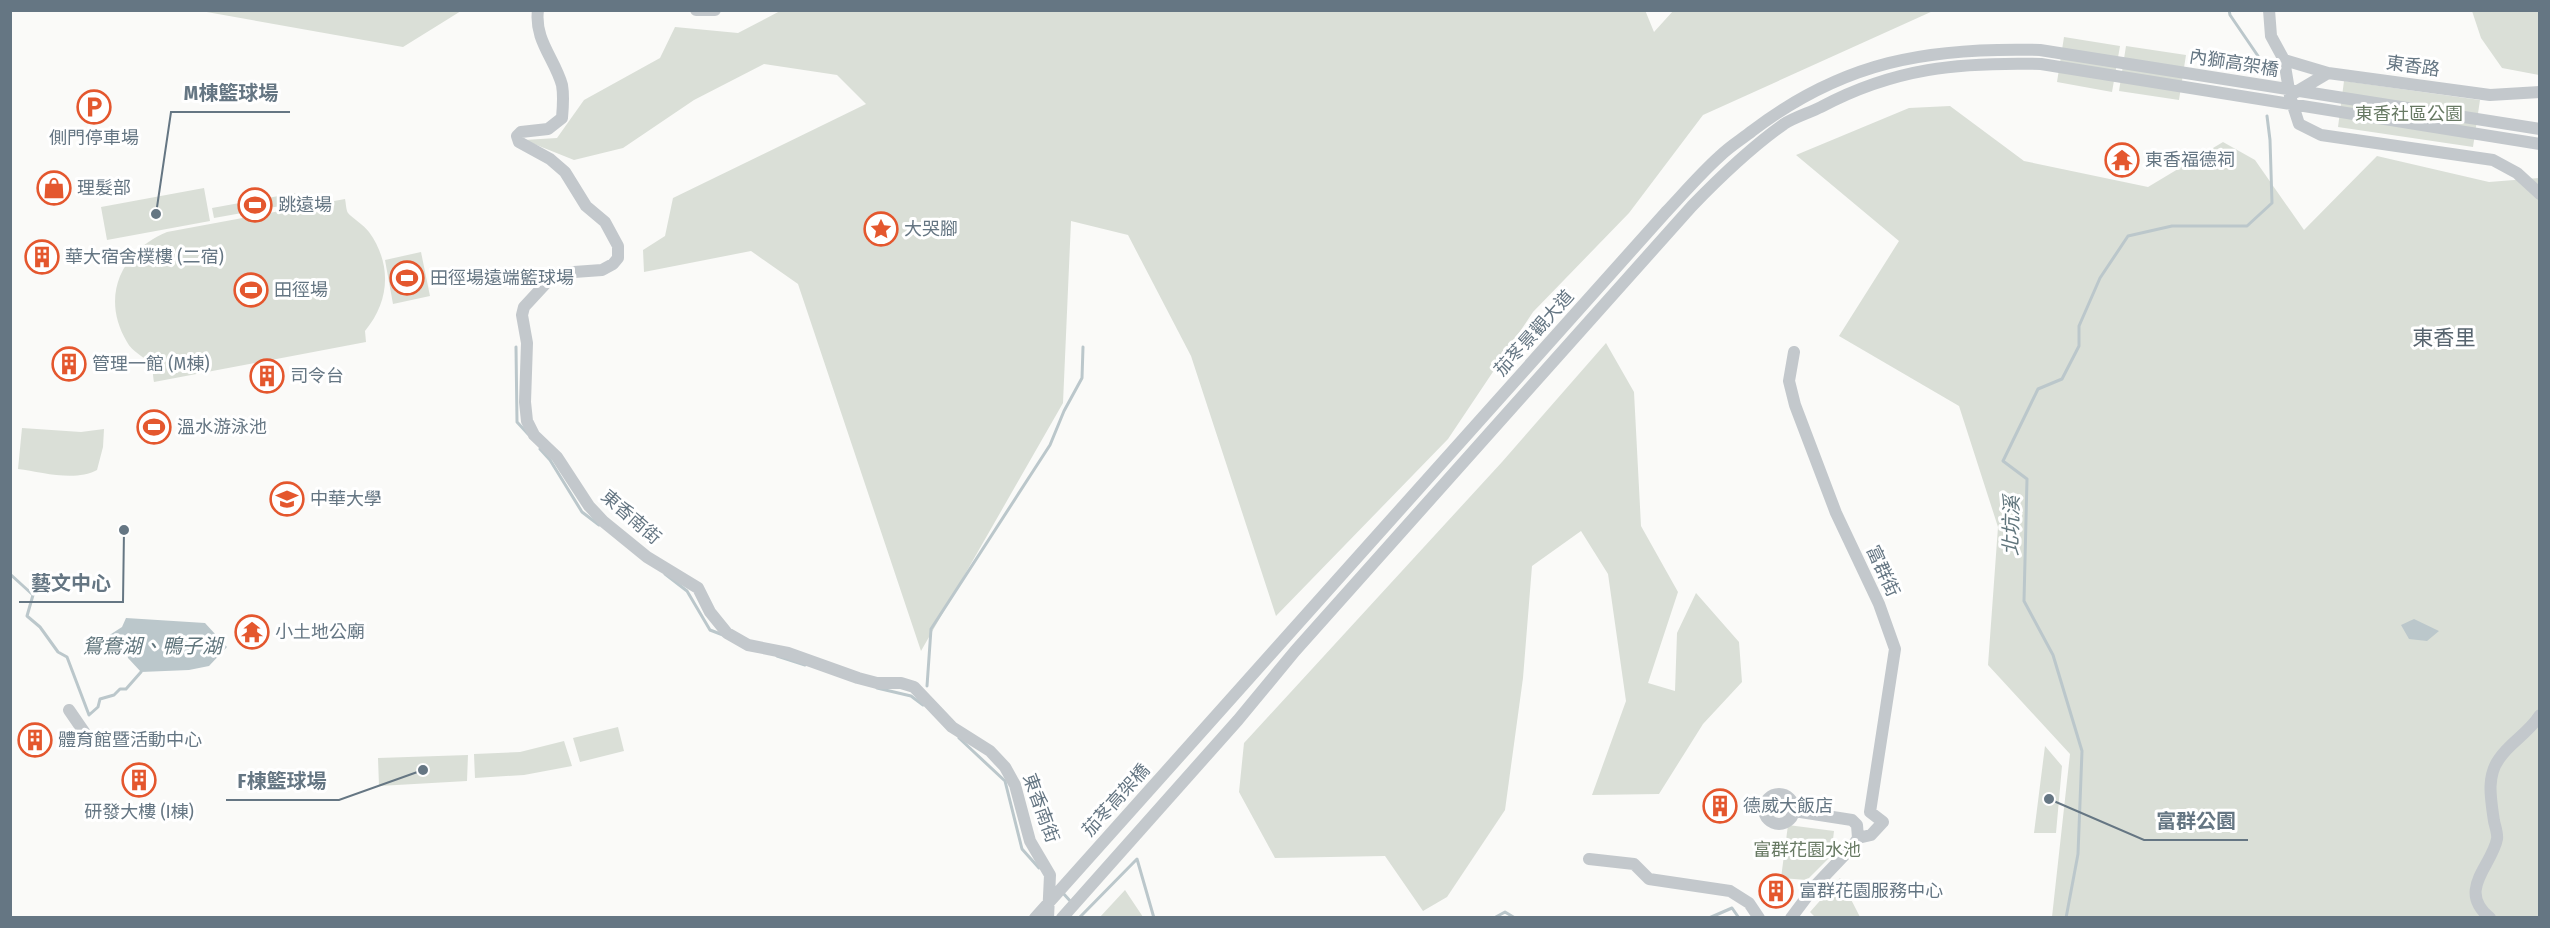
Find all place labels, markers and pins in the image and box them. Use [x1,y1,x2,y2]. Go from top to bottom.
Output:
callout: M棟籃球場 [171,74,290,112]
parking icon: 側門停車場 [76,89,112,125]
place label: 側門停車場 [49,127,139,149]
temple icon: 東香福德祠 [2104,142,2140,178]
place label: 東香福德祠 [2145,149,2235,171]
shop icon: 理髮部 [36,170,72,206]
place label: 理髮部 [77,177,131,199]
sports icon: 跳遠場 [237,187,273,223]
place label: 跳遠場 [278,194,332,216]
place icon: 大哭腳 [863,211,899,247]
place label: 大哭腳 [904,218,958,240]
building icon: 華大宿舍樸樓 (二宿) [24,239,60,275]
place label: 華大宿舍樸樓 (二宿) [65,246,224,268]
sports icon: 田徑場遠端籃球場 [389,260,425,296]
place label: 田徑場遠端籃球場 [430,267,574,289]
sports icon: 田徑場 [233,272,269,308]
place label: 田徑場 [274,279,328,301]
building icon: 管理一館 (M棟) [51,346,87,382]
place label: 管理一館 (M棟) [92,353,210,375]
building icon: 司令台 [249,358,285,394]
place label: 司令台 [290,365,344,387]
sports icon: 溫水游泳池 [136,409,172,445]
place label: 溫水游泳池 [177,416,267,438]
school or university icon: 中華大學 [269,481,305,517]
place label: 中華大學 [310,488,382,510]
callout: 藝文中心 [19,564,123,602]
temple icon: 小土地公廟 [234,614,270,650]
place label: 小土地公廟 [275,621,365,643]
building icon: 體育館暨活動中心 [17,722,53,758]
place label: 體育館暨活動中心 [58,729,202,751]
building icon: 研發大樓 (I棟) [121,762,157,798]
callout: F棟籃球場 [226,762,339,800]
building icon: 德威大飯店 [1702,788,1738,824]
place label: 德威大飯店 [1743,795,1833,817]
place label: 研發大樓 (I棟) [84,801,194,823]
callout: 富群公園 [2144,802,2248,840]
building icon: 富群花園服務中心 [1758,873,1794,909]
place label: 富群花園服務中心 [1799,880,1943,902]

